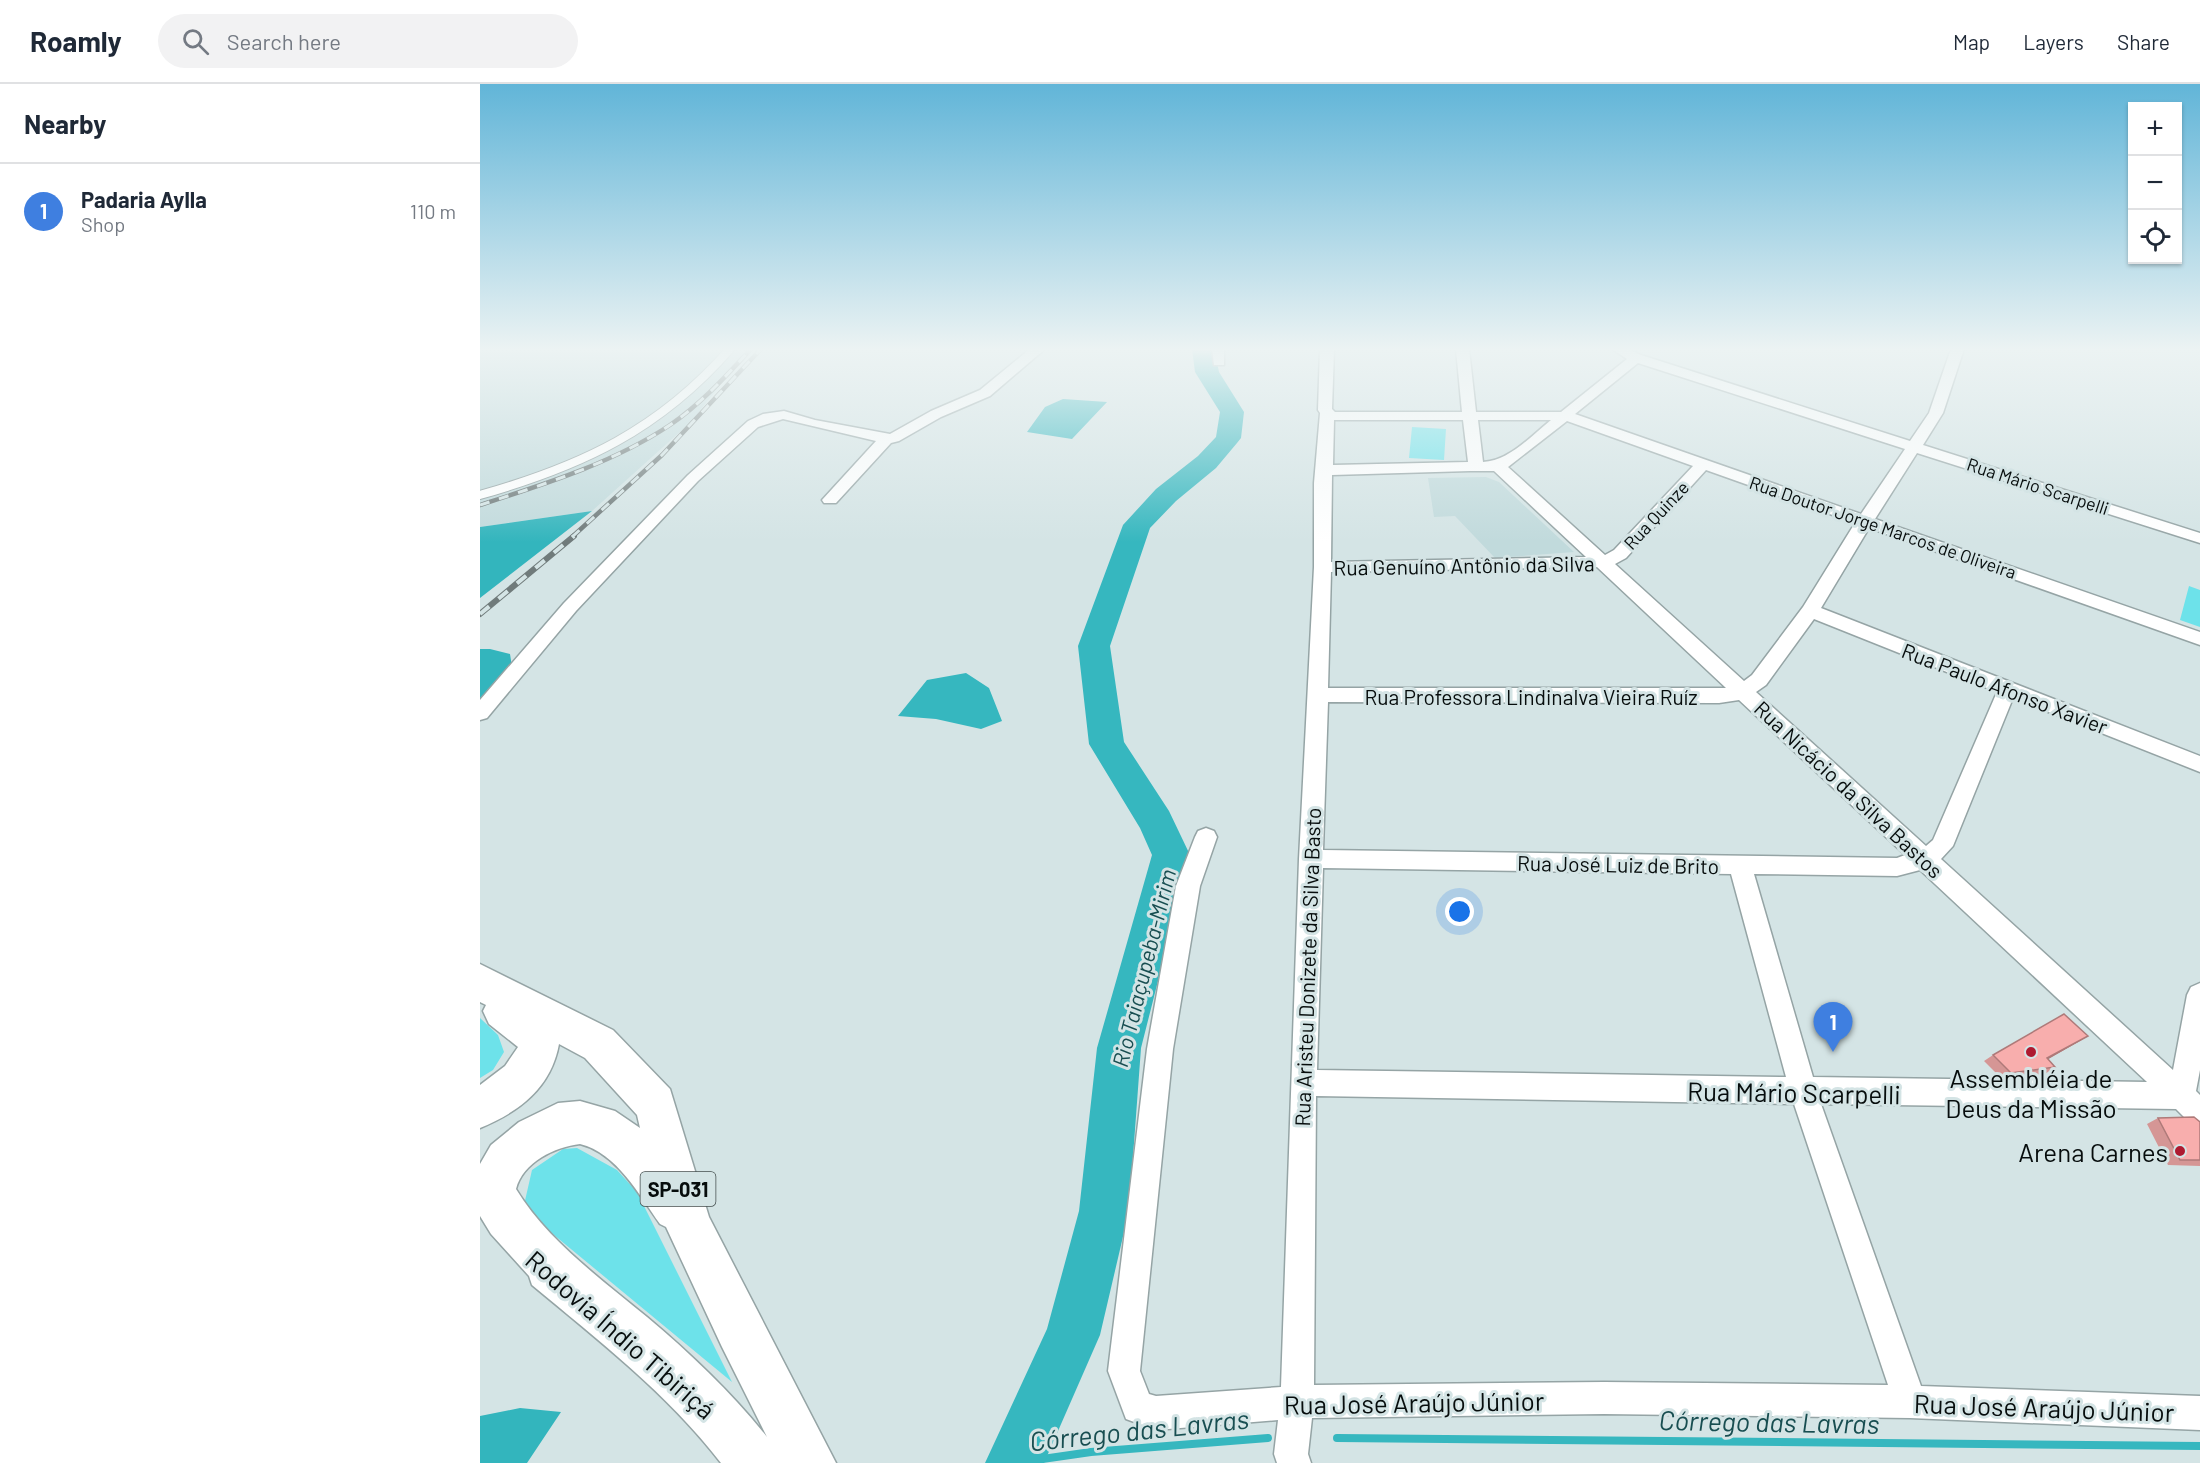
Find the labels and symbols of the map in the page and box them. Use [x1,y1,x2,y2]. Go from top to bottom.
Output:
street label: Rua Mário Scarpelli [1964,453,2112,519]
street label: Rua Doutor Jorge Marcos de Oliveira [1747,471,2019,583]
street label: Rua Quinze [1619,476,1693,554]
street label: Rua Genuíno Antônio da Silva [1333,550,1595,580]
street label: Rua Paulo Afonso Xavier [1899,637,2112,739]
street label: Rua Professora Lindinalva Vieira Ruíz [1364,684,1698,709]
street label: Rua Nicácio da Silva Bastos [1750,695,1948,883]
street label: Rua Aristeu Donizete da Silva Basto [1289,807,1325,1127]
street label: Rua José Luiz de Brito [1517,850,1719,878]
water label: Rio Taiaçupeba-Mirim [1106,866,1180,1070]
your location [1445,897,1474,926]
pin: 1 [1814,1002,1852,1052]
marker: Assembléia de Deus da Missão [2024,1045,2038,1059]
place label: Assembléia de Deus da Missão [1945,1062,2117,1123]
street label: Rua Mário Scarpelli [1687,1075,1901,1109]
place label: Arena Carnes [2018,1136,2168,1167]
marker: Arena Carnes [2173,1144,2187,1158]
road number: SP-031 [640,1172,716,1206]
street label: Rodovia Índio Tibiriçá [520,1243,722,1425]
street label: Rua José Araújo Júnior [1283,1384,1545,1420]
street label: Rua José Araújo Júnior [1913,1387,2175,1427]
water label: Córrego das Lavras [1028,1402,1250,1456]
water label: Córrego das Lavras [1659,1403,1879,1439]

